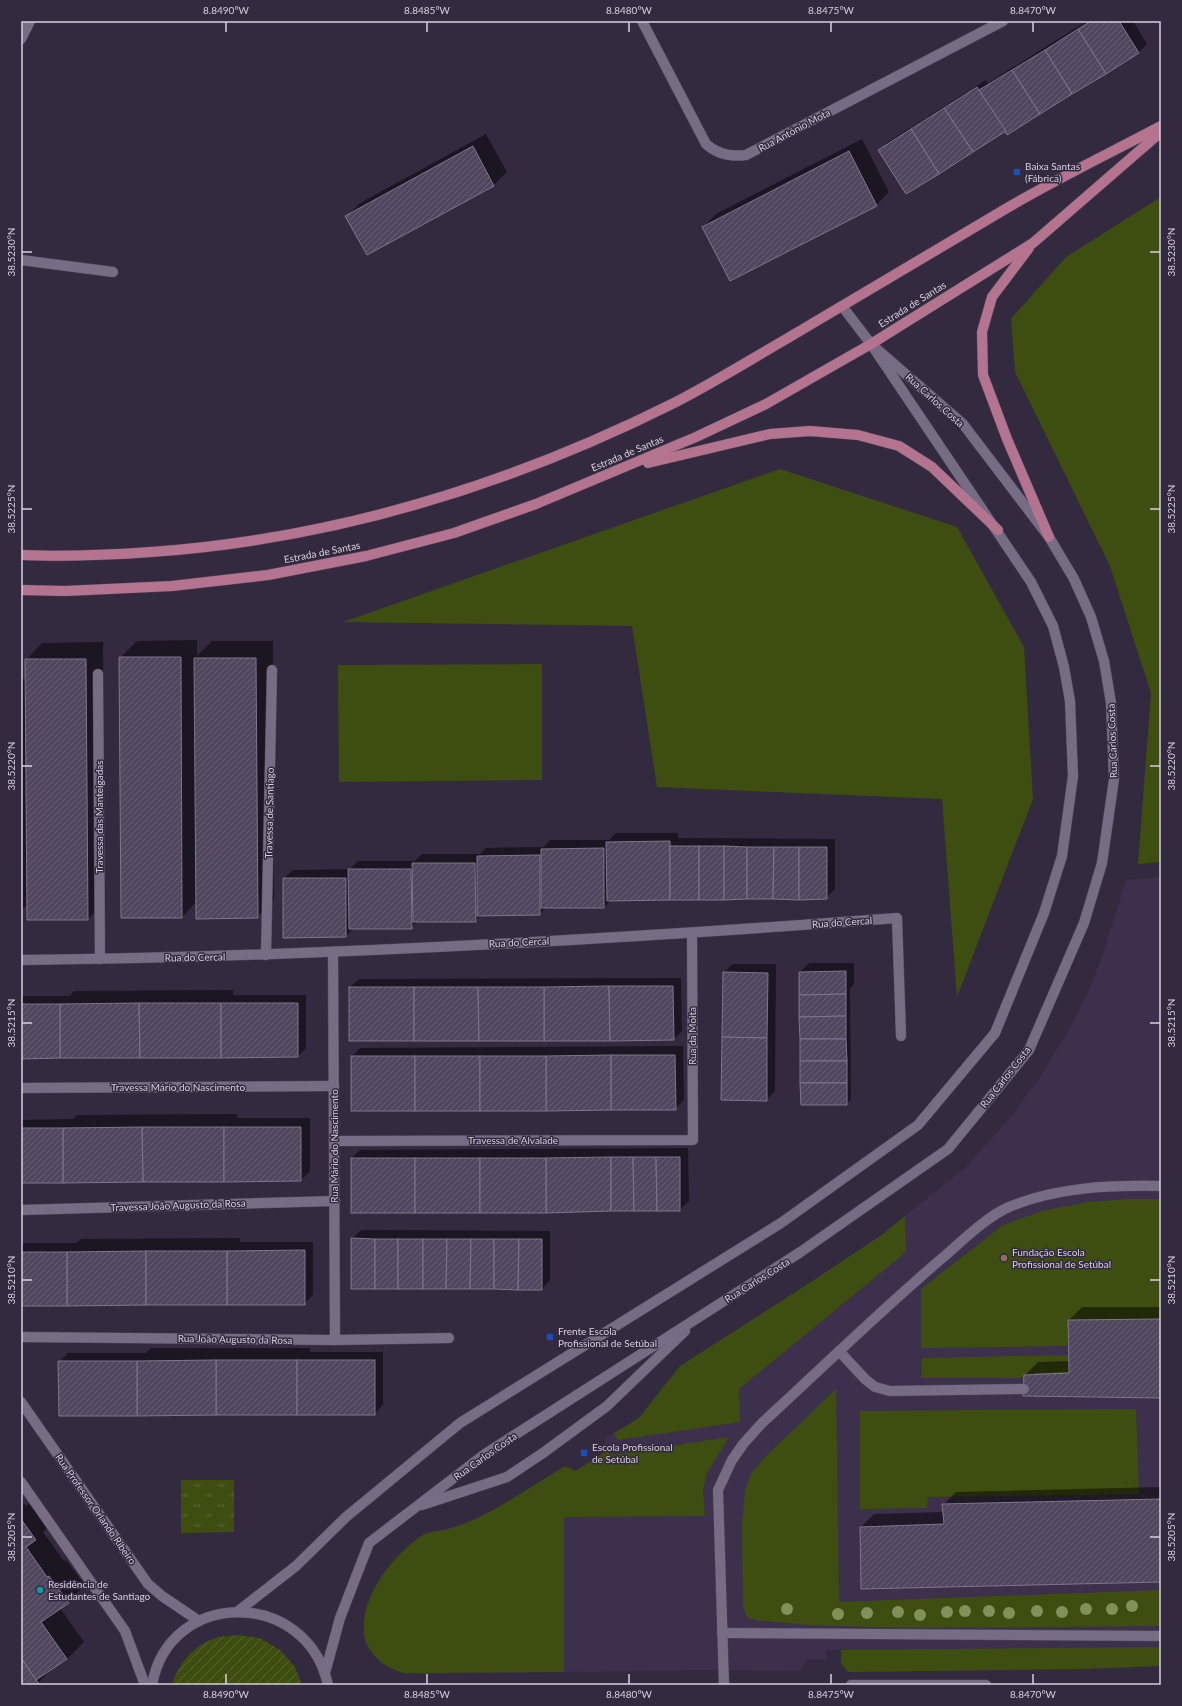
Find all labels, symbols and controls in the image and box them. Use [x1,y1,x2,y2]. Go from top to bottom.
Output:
text: 8.8490°W [203,4,250,16]
text: 8.8485°W [404,4,451,16]
text: 8.8480°W [606,4,653,16]
text: 8.8475°W [808,4,855,16]
text: 8.8470°W [1010,4,1057,16]
street label: Rua António Mota [756,106,832,154]
place label: Baixa Santas (Fábrica) [1025,160,1080,184]
marker: Baixa Santas (Fábrica) [1012,167,1022,177]
text: 38.5230°N [5,228,17,276]
text: 38.5230°N [1165,228,1177,276]
street label: Estrada de Santas [876,278,948,330]
street label: Rua Carlos Costa [903,371,967,429]
street label: Estrada de Santas [589,432,665,474]
text: 38.5225°N [5,485,17,533]
text: 38.5225°N [1165,485,1177,533]
street label: Estrada de Santas [283,539,361,565]
street label: Rua Carlos Costa [1105,704,1119,778]
text: 38.5220°N [5,742,17,790]
text: 38.5220°N [1165,742,1177,790]
street label: Travessa das Manteigadas [93,760,105,874]
street label: Travessa de Santiago [262,767,276,859]
street label: Rua do Cercal [811,914,873,930]
street label: Rua do Cercal [489,934,549,950]
street label: Rua do Cercal [165,950,225,964]
text: 38.5215°N [5,999,17,1047]
text: 38.5215°N [1165,999,1177,1047]
street label: Rua da Moita [686,1007,698,1065]
street label: Rua Carlos Costa [977,1044,1033,1110]
street label: Travessa Mário do Nascimento [111,1081,245,1093]
street label: Rua Mário do Nascimento [328,1089,340,1203]
street label: Travessa de Alvalade [468,1134,558,1146]
street label: Travessa João Augusto da Rosa [110,1197,246,1213]
place label: Fundação Escola Profissional de Setúbal [1012,1246,1111,1270]
marker: Fundação Escola Profissional de Setúbal [999,1253,1009,1263]
street label: Rua Carlos Costa [722,1255,792,1305]
text: 38.5210°N [5,1256,17,1304]
text: 38.5210°N [1165,1256,1177,1304]
place label: Frente Escola Profissional de Setúbal [558,1325,657,1349]
street label: Rua João Augusto da Rosa [178,1332,292,1346]
marker: Frente Escola Profissional de Setúbal [545,1332,555,1342]
street label: Rua Carlos Costa [451,1430,519,1482]
place label: Escola Profissional de Setúbal [592,1441,673,1465]
marker: Escola Profissional de Setúbal [579,1448,589,1458]
street label: Rua Professor Orlando Ribeiro [53,1451,139,1567]
text: 38.5205°N [5,1513,17,1561]
text: 38.5205°N [1165,1513,1177,1561]
place label: Residência de Estudantes de Santiago [48,1578,151,1602]
marker: Residência de Estudantes de Santiago [35,1585,45,1595]
text: 8.8490°W [203,1688,250,1700]
text: 8.8485°W [404,1688,451,1700]
text: 8.8480°W [606,1688,653,1700]
text: 8.8475°W [808,1688,855,1700]
text: 8.8470°W [1010,1688,1057,1700]

